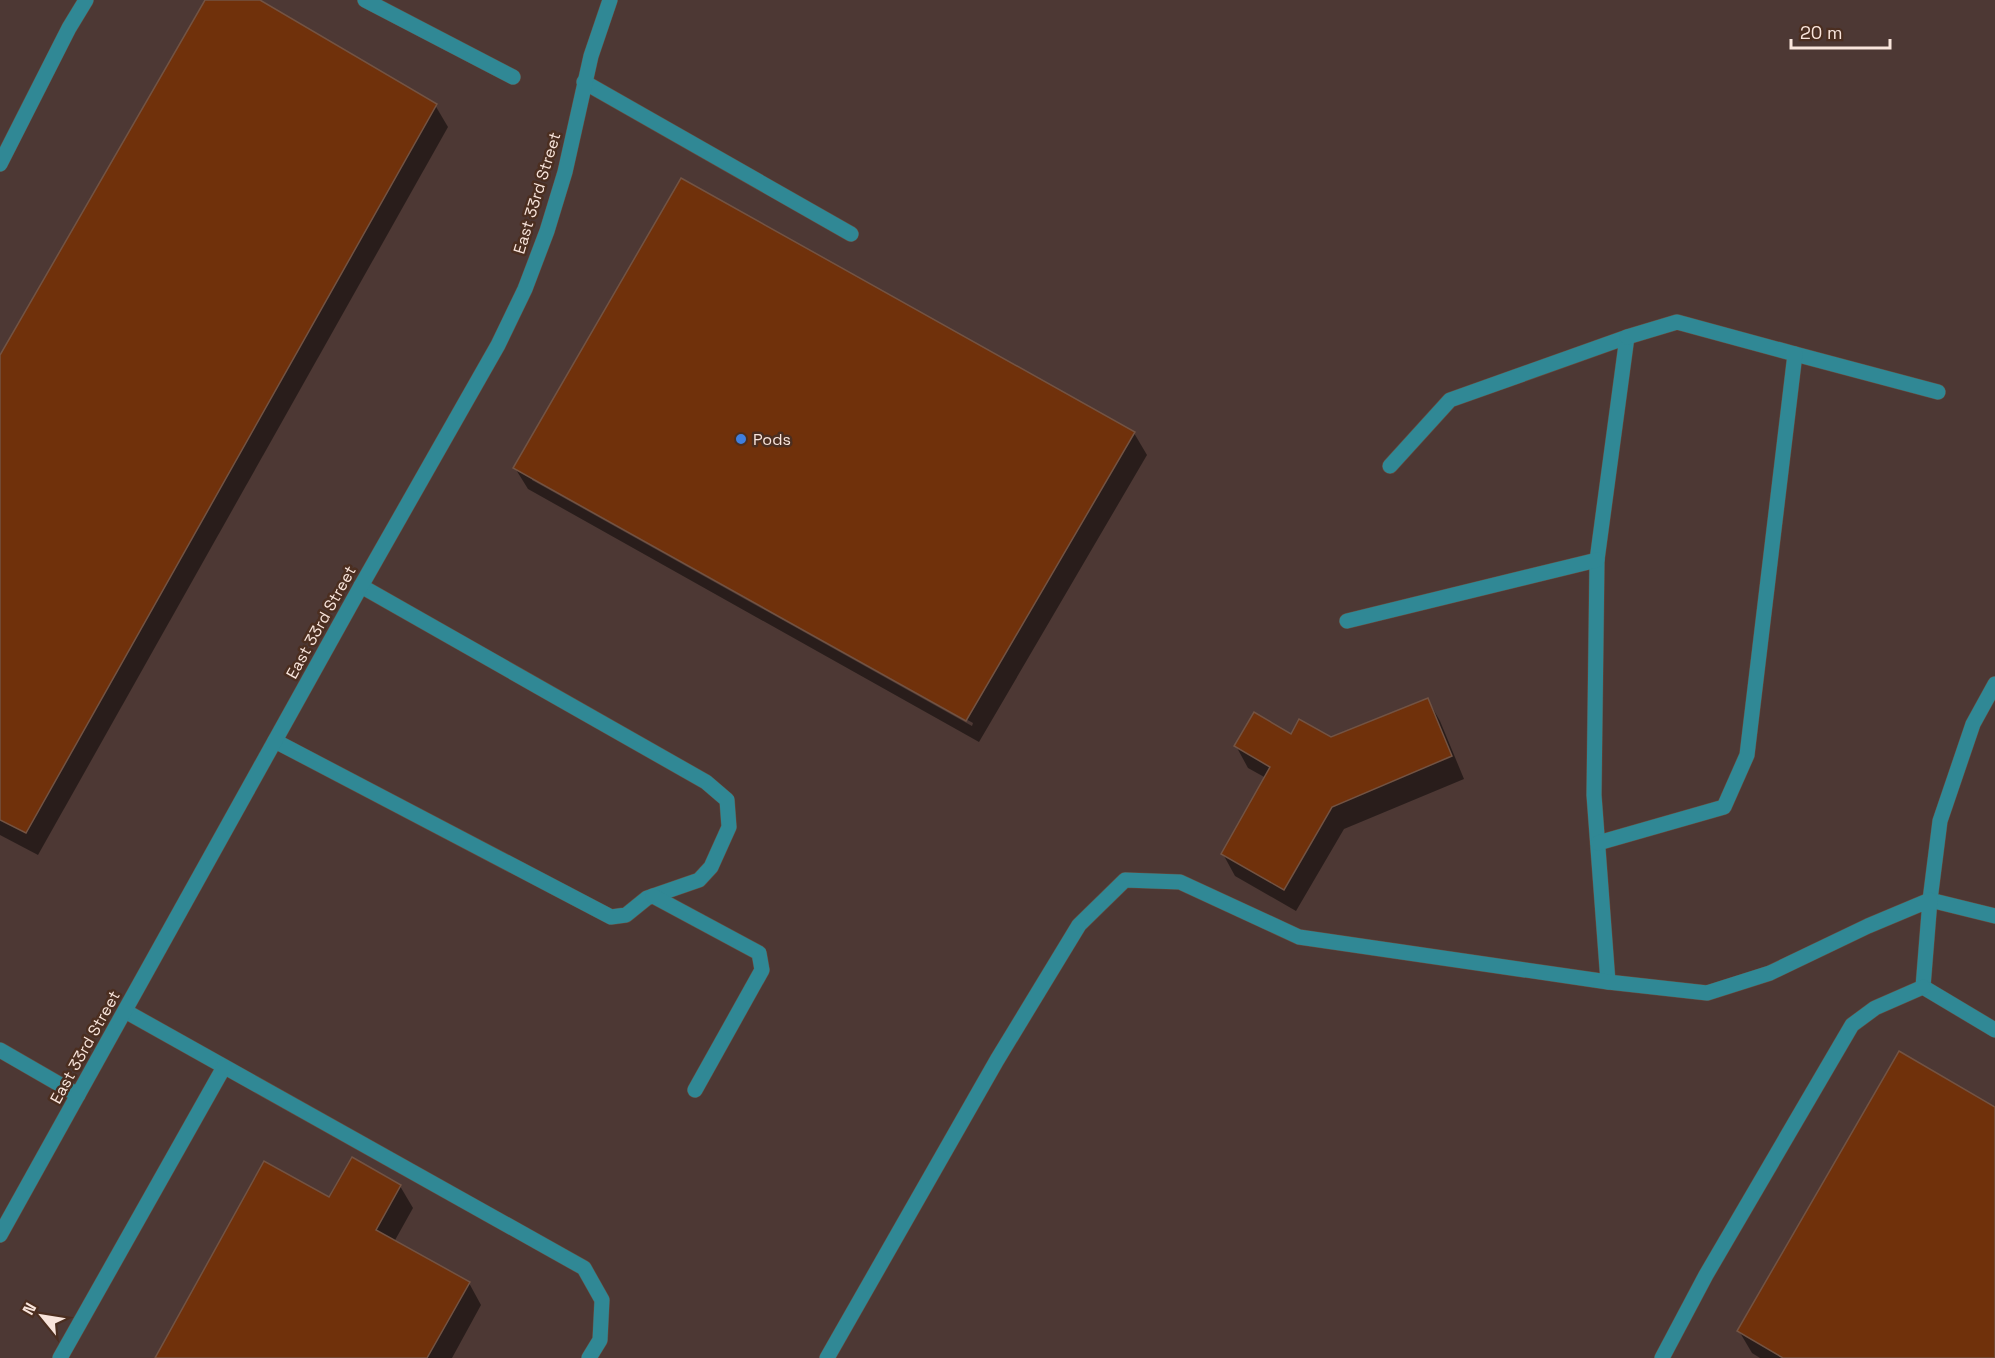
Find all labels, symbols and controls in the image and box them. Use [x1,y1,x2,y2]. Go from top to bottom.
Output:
scale bar [1791,12,1890,50]
text: 20 m [1800,21,1843,44]
street label: East 33rd Street [509,130,565,256]
place label: Pods [753,429,791,450]
marker: Pods [734,432,748,446]
street label: East 33rd Street [281,562,361,682]
street label: East 33rd Street [45,987,125,1107]
north arrow [12,1286,72,1346]
text: N [18,1299,41,1319]

